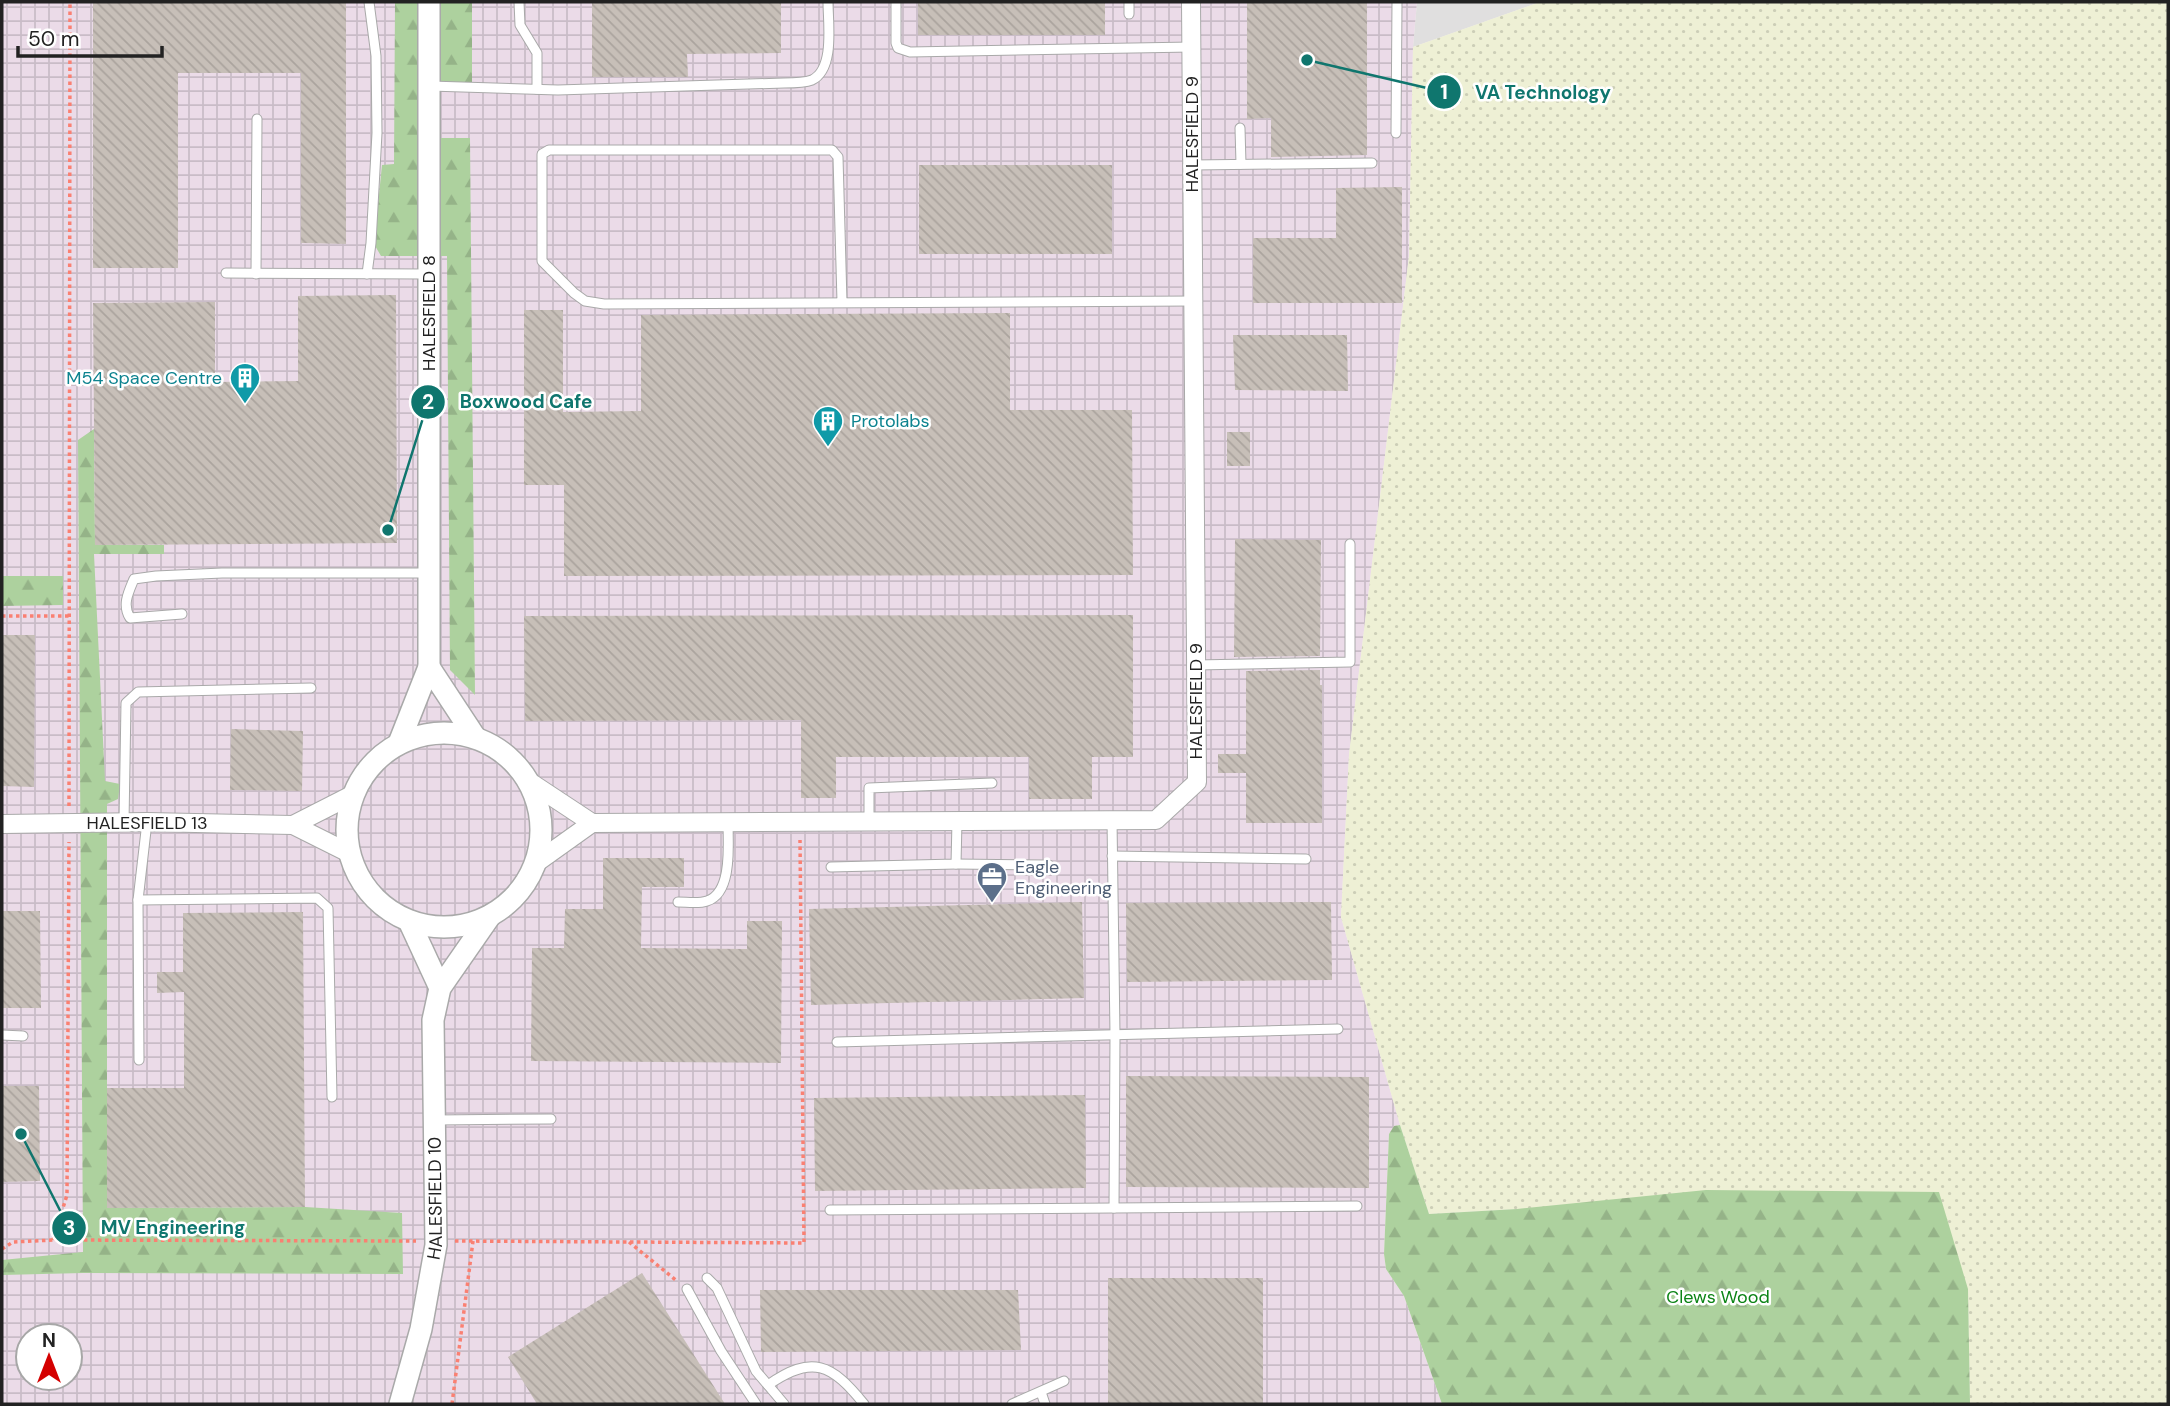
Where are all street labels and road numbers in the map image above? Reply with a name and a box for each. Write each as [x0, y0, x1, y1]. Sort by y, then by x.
street label: HALESFIELD 9 [1180, 76, 1204, 192]
street label: HALESFIELD 8 [417, 255, 441, 371]
street label: HALESFIELD 9 [1184, 643, 1208, 759]
street label: HALESFIELD 13 [86, 811, 208, 835]
street label: HALESFIELD 10 [422, 1137, 448, 1262]

